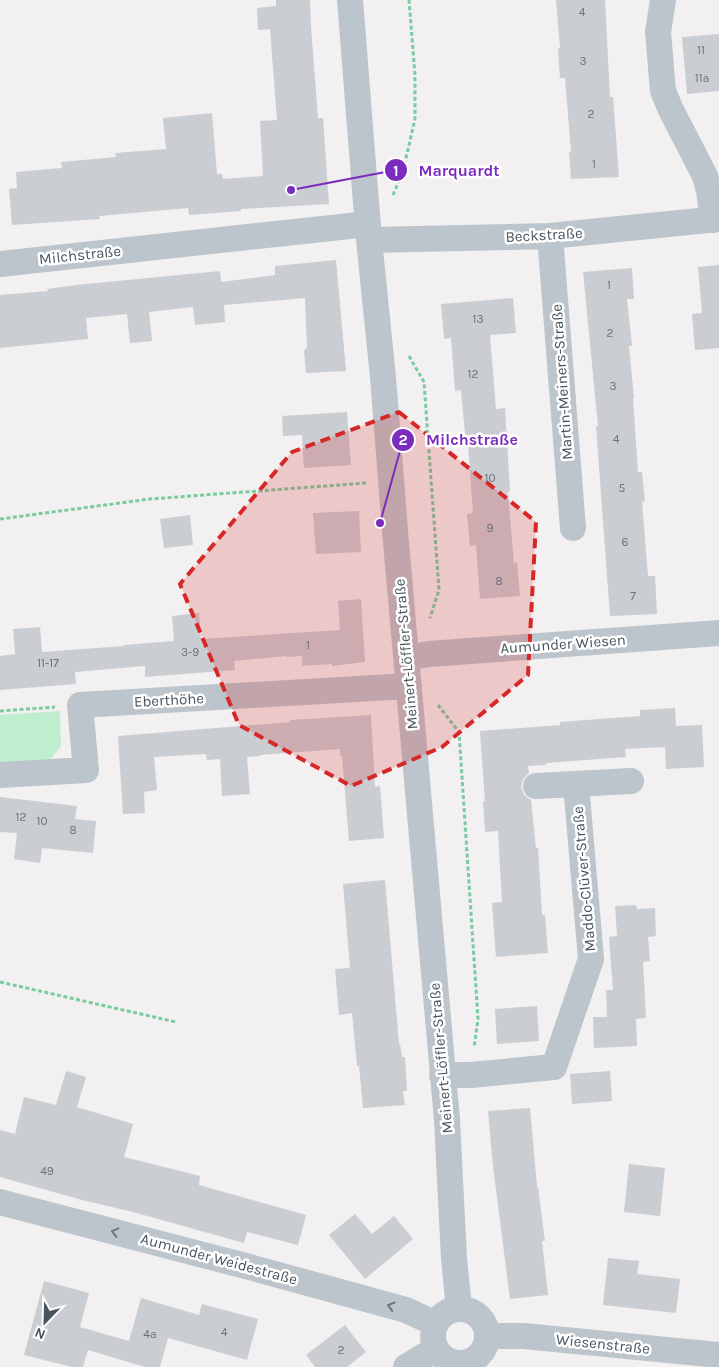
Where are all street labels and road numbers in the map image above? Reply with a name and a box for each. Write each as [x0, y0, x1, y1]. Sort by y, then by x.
street label: Beckstraße [505, 224, 583, 246]
street label: Milchstraße [38, 242, 122, 268]
street label: Martin-Meiners-Straße [548, 303, 576, 461]
street label: Meinert-Löffler-Straße [390, 578, 422, 730]
street label: Aumunder Wiesen [500, 631, 626, 657]
street label: Eberthöhe [134, 689, 204, 711]
street label: Maddo-Clüver-Straße [569, 806, 599, 952]
street label: Meinert-Löffler-Straße [425, 982, 457, 1134]
street label: Aumunder Weidestraße [139, 1229, 299, 1289]
street label: Wiesenstraße [555, 1330, 651, 1358]

